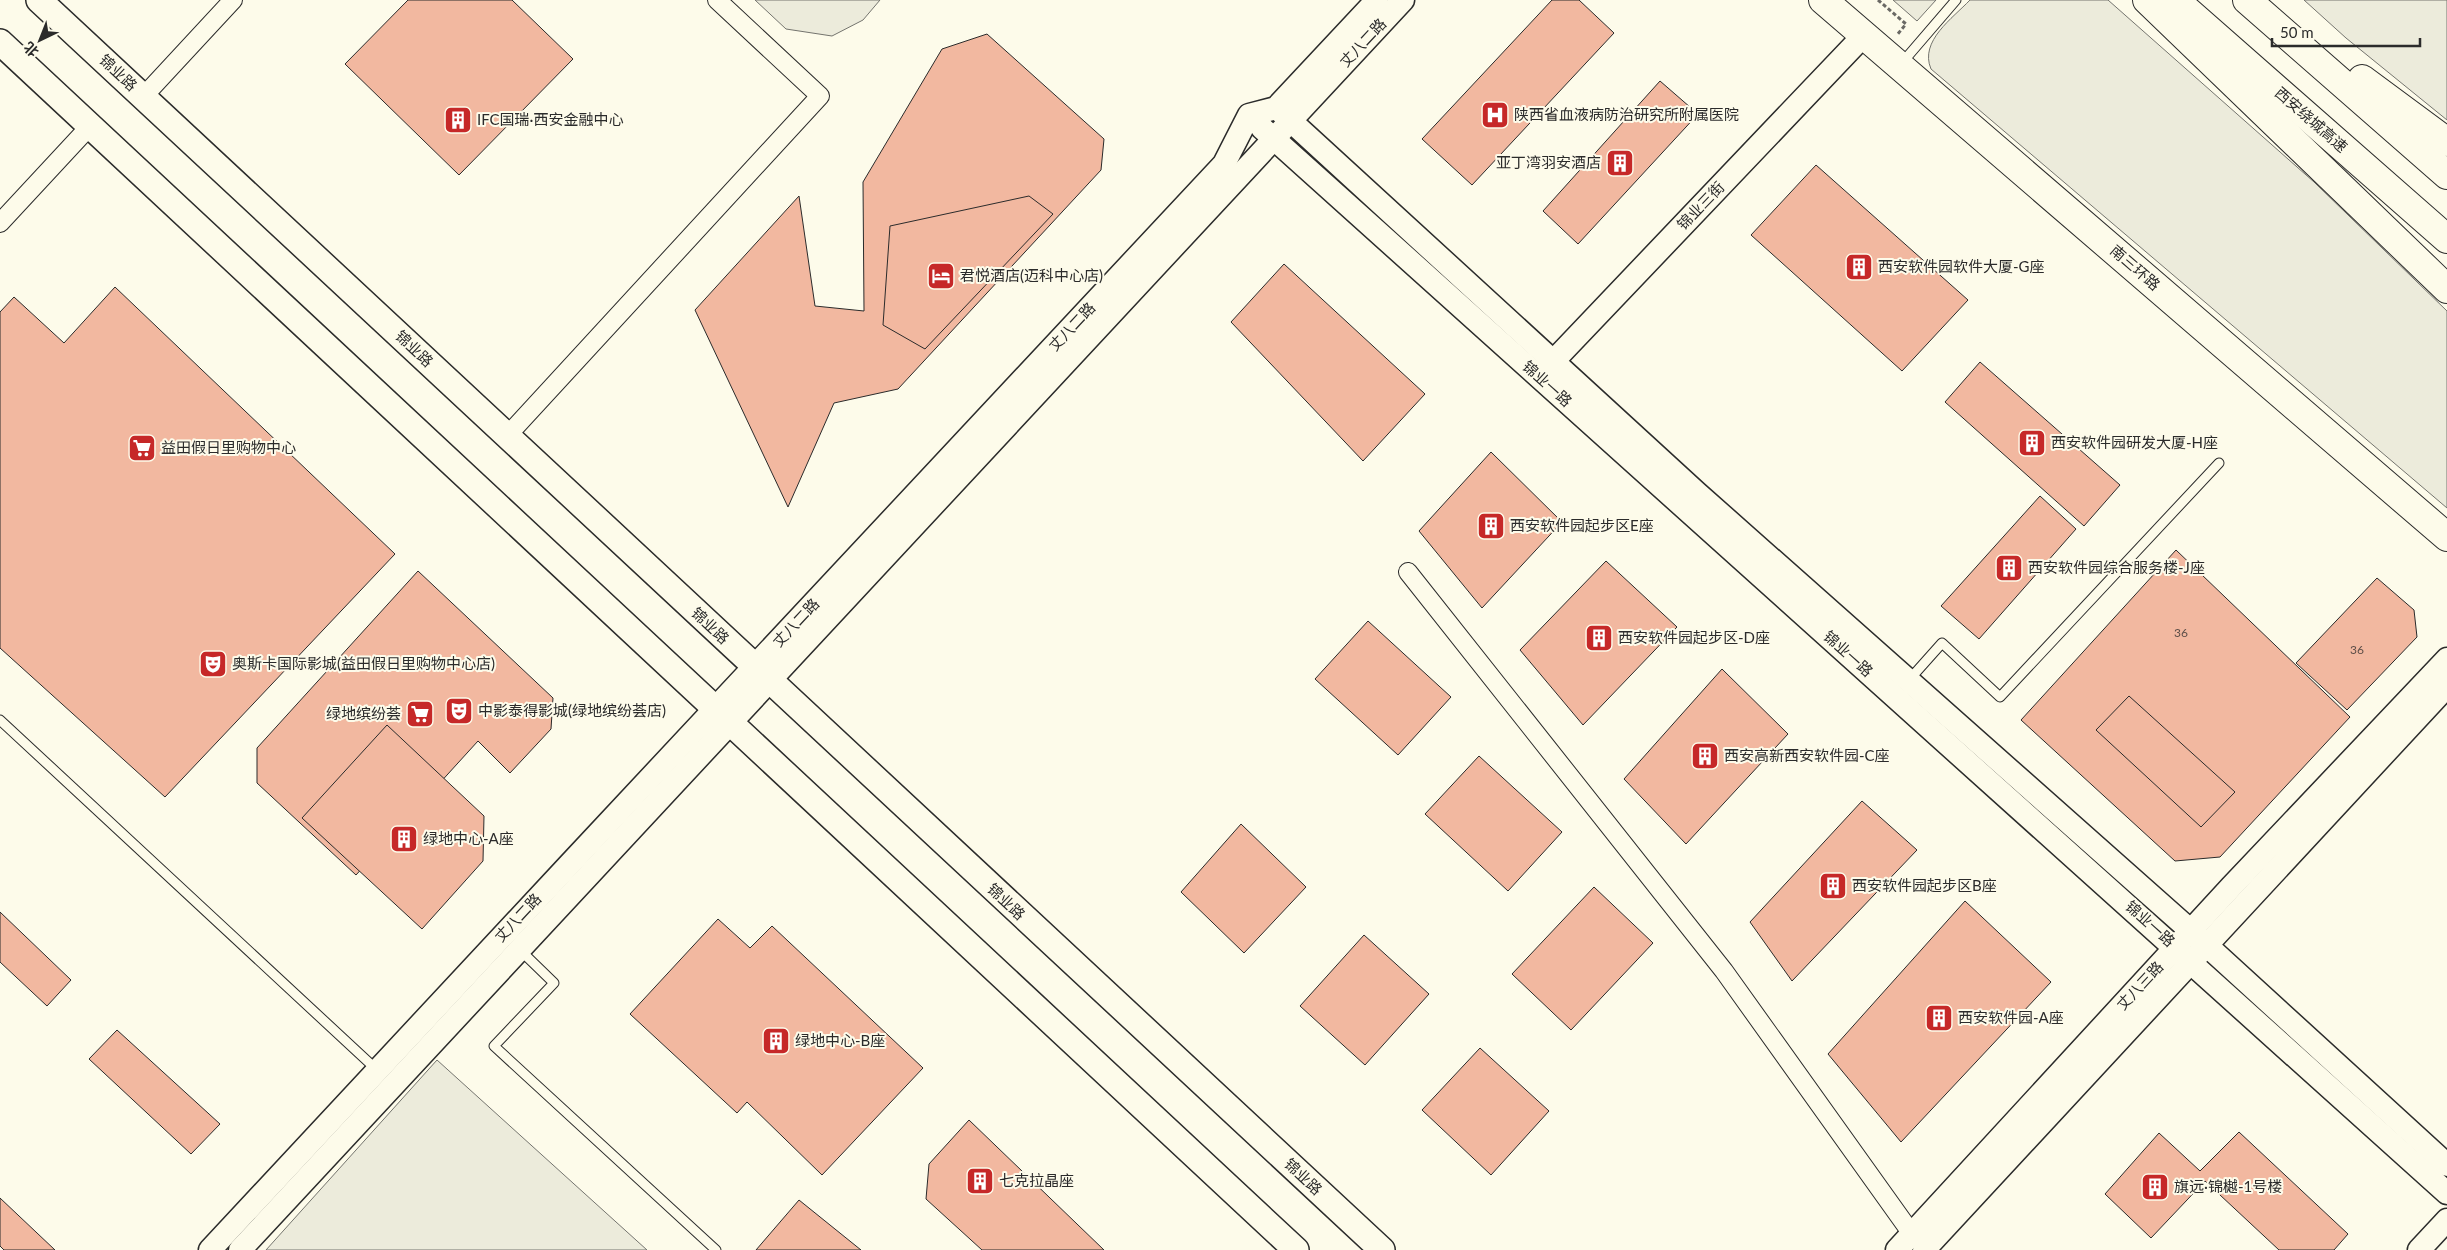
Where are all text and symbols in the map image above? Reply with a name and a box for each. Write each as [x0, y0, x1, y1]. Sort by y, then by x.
street label: 丈八二路 [1335, 14, 1389, 70]
north arrow [15, 15, 65, 65]
scale bar [2272, 15, 2420, 47]
text: 50 m [2280, 23, 2314, 41]
text: 北 [20, 39, 42, 61]
street label: 锦业路 [96, 50, 141, 94]
street label: 西安绕城高速 [2272, 83, 2352, 156]
hospital icon: 陕西省血液病防治研究所附属医院 [1480, 100, 1510, 130]
building icon: IFC国瑞·西安金融中心 [443, 105, 473, 135]
place label: 陕西省血液病防治研究所附属医院 [1514, 105, 1739, 123]
place label: IFC国瑞·西安金融中心 [477, 110, 624, 128]
building icon: 亚丁湾羽安酒店 [1605, 148, 1635, 178]
place label: 亚丁湾羽安酒店 [1496, 153, 1601, 171]
street label: 锦业三街 [1673, 177, 1728, 233]
street label: 南三环路 [2107, 241, 2164, 294]
building icon: 西安软件园软件大厦-G座 [1844, 252, 1874, 282]
place label: 西安软件园软件大厦-G座 [1878, 257, 2045, 275]
hotel icon: 君悦酒店(迈科中心店) [926, 261, 956, 291]
place label: 君悦酒店(迈科中心店) [960, 266, 1103, 284]
street label: 丈八二路 [1044, 298, 1098, 354]
street label: 锦业路 [392, 326, 437, 370]
street label: 锦业一路 [1519, 356, 1576, 410]
building icon: 西安软件园研发大厦-H座 [2017, 428, 2047, 458]
supermarket icon: 益田假日里购物中心 [127, 433, 157, 463]
place label: 西安软件园研发大厦-H座 [2051, 433, 2218, 451]
place label: 益田假日里购物中心 [161, 438, 296, 456]
building icon: 西安软件园起步区E座 [1476, 511, 1506, 541]
place label: 西安软件园起步区E座 [1510, 516, 1654, 534]
building icon: 西安软件园综合服务楼-J座 [1994, 553, 2024, 583]
place label: 西安软件园综合服务楼-J座 [2028, 558, 2205, 576]
street label: 丈八二路 [768, 594, 822, 650]
street label: 锦业路 [688, 603, 733, 647]
building icon: 西安软件园起步区-D座 [1584, 623, 1614, 653]
house number: 36 [2174, 625, 2188, 640]
street label: 锦业一路 [1820, 626, 1877, 680]
place label: 西安软件园起步区-D座 [1618, 628, 1770, 646]
house number: 36 [2350, 642, 2364, 657]
theatre icon: 奥斯卡国际影城(益田假日里购物中心店) [198, 649, 228, 679]
place label: 奥斯卡国际影城(益田假日里购物中心店) [232, 654, 495, 672]
theatre icon: 中影泰得影城(绿地缤纷荟店) [444, 696, 474, 726]
supermarket icon: 绿地缤纷荟 [405, 699, 435, 729]
place label: 中影泰得影城(绿地缤纷荟店) [478, 701, 666, 719]
place label: 绿地缤纷荟 [326, 704, 401, 722]
building icon: 西安高新西安软件园-C座 [1690, 741, 1720, 771]
place label: 西安高新西安软件园-C座 [1724, 746, 1890, 764]
building icon: 绿地中心-A座 [389, 824, 419, 854]
place label: 绿地中心-A座 [423, 829, 514, 847]
building icon: 西安软件园起步区B座 [1818, 871, 1848, 901]
place label: 西安软件园起步区B座 [1852, 876, 1997, 894]
street label: 锦业路 [984, 879, 1029, 923]
street label: 丈八二路 [490, 889, 544, 945]
street label: 锦业一路 [2122, 896, 2179, 950]
street label: 丈八三路 [2112, 957, 2166, 1013]
building icon: 西安软件园-A座 [1924, 1003, 1954, 1033]
place label: 西安软件园-A座 [1958, 1008, 2064, 1026]
building icon: 绿地中心-B座 [761, 1026, 791, 1056]
place label: 绿地中心-B座 [795, 1031, 885, 1049]
street label: 锦业路 [1281, 1154, 1326, 1198]
building icon: 七克拉晶座 [965, 1166, 995, 1196]
place label: 七克拉晶座 [999, 1171, 1074, 1189]
building icon: 旗远·锦樾-1号楼 [2140, 1172, 2170, 1202]
place label: 旗远·锦樾-1号楼 [2174, 1177, 2282, 1195]

